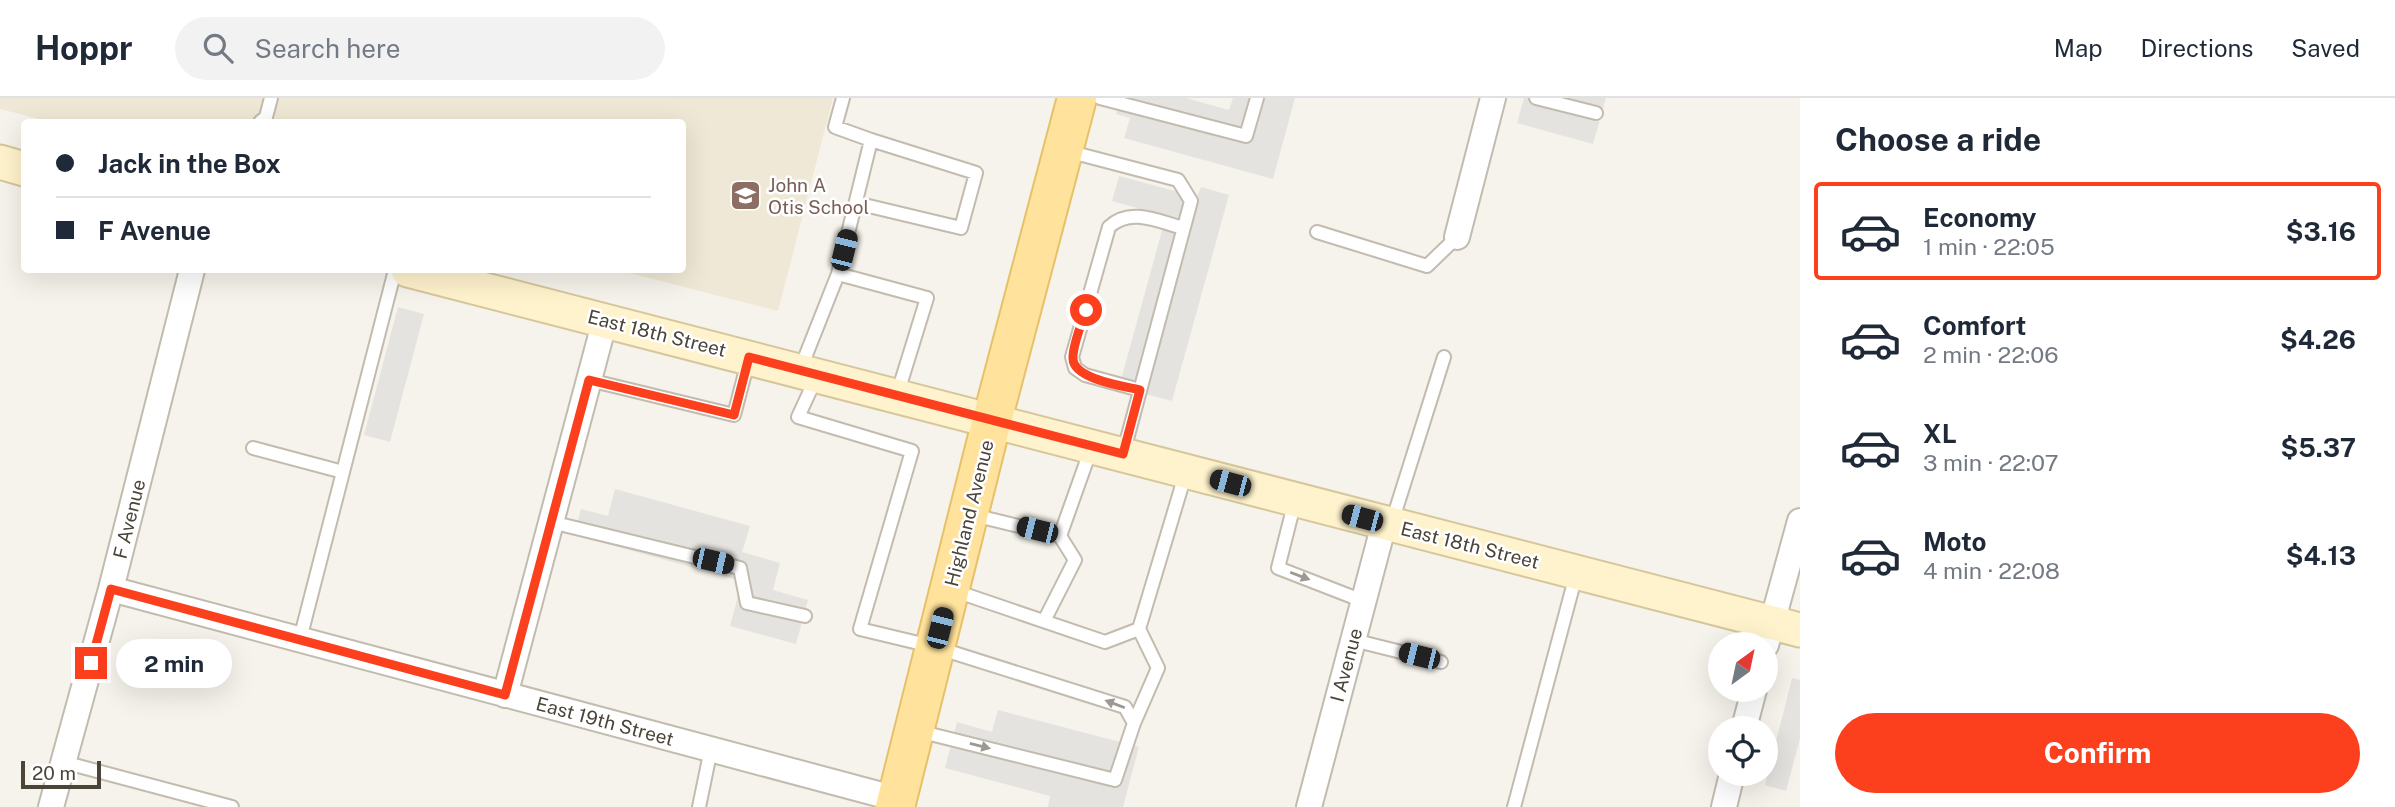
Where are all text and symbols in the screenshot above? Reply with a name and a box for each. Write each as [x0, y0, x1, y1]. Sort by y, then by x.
search box [175, 17, 665, 80]
text: Hoppr [35, 29, 133, 67]
icon: search [199, 29, 237, 67]
text: Search here [255, 33, 401, 64]
text: Map [2054, 34, 2103, 62]
text: Directions [2141, 34, 2253, 62]
text: Saved [2291, 34, 2360, 62]
text: Choose a ride [1835, 121, 2041, 158]
text: Jack in the Box [98, 148, 281, 179]
place label: John A Otis School [768, 174, 869, 218]
school or university icon: John A Otis School [728, 179, 762, 213]
icon: car [1839, 200, 1902, 263]
text: Economy [1923, 202, 2036, 233]
text: F Avenue [98, 215, 211, 246]
text: $3.16 [2286, 216, 2356, 247]
car [829, 227, 860, 273]
text: 1 min · 22:05 [1923, 233, 2055, 260]
route start [1070, 294, 1102, 326]
street label: East 18th Street [585, 305, 729, 361]
icon: car [1839, 308, 1902, 371]
text: Comfort [1923, 310, 2026, 341]
text: $4.26 [2280, 324, 2356, 355]
text: 2 min · 22:06 [1923, 341, 2058, 368]
icon: car [1839, 416, 1902, 479]
text: XL [1923, 418, 1957, 449]
text: $5.37 [2281, 432, 2356, 463]
street label: Highland Avenue [940, 437, 998, 589]
text: 3 min · 22:07 [1923, 449, 2058, 476]
car [1207, 467, 1254, 499]
street label: F Avenue [109, 477, 149, 561]
car [1339, 502, 1386, 534]
car [1015, 515, 1060, 545]
street label: East 18th Street [1398, 517, 1542, 573]
icon: car [1839, 524, 1902, 587]
text: Moto [1923, 526, 1986, 557]
text: $4.13 [2286, 540, 2356, 571]
car [691, 546, 736, 576]
text: 4 min · 22:08 [1923, 557, 2060, 584]
one-way arrow [1289, 571, 1310, 582]
car [925, 605, 956, 651]
street label: I Avenue [1326, 626, 1366, 704]
north arrow [1708, 632, 1778, 702]
map controls [1708, 632, 1778, 786]
callout: 2 min [116, 638, 231, 688]
car [1397, 641, 1442, 671]
route end [75, 647, 107, 679]
text: 2 min [144, 650, 204, 677]
street label: East 19th Street [534, 692, 676, 750]
one-way arrow [1104, 699, 1125, 710]
button: Confirm [1835, 713, 2360, 793]
button: locate [1708, 716, 1778, 786]
one-way arrow [969, 741, 991, 752]
scale bar [21, 758, 102, 790]
text: 20 m [32, 762, 76, 784]

